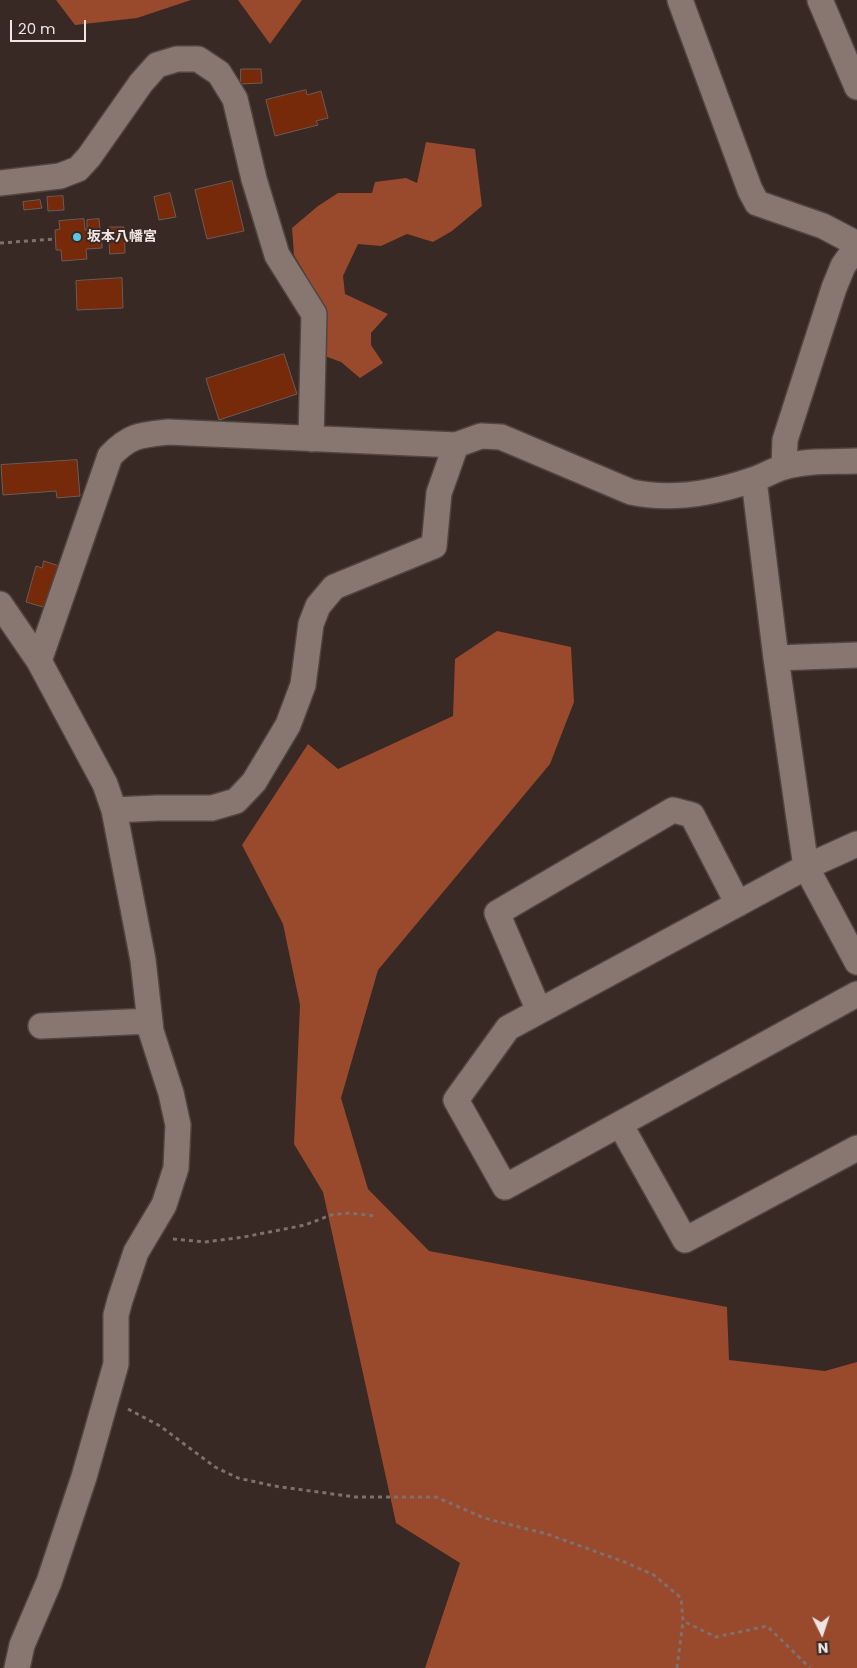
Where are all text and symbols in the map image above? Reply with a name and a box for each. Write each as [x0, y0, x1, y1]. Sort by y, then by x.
scale bar [12, 10, 89, 42]
text: 20 m [18, 18, 56, 39]
place label: 坂本八幡宮 [87, 229, 157, 245]
marker: 坂本八幡宮 [71, 231, 83, 243]
north arrow [797, 1608, 847, 1658]
text: N [817, 1638, 829, 1658]

